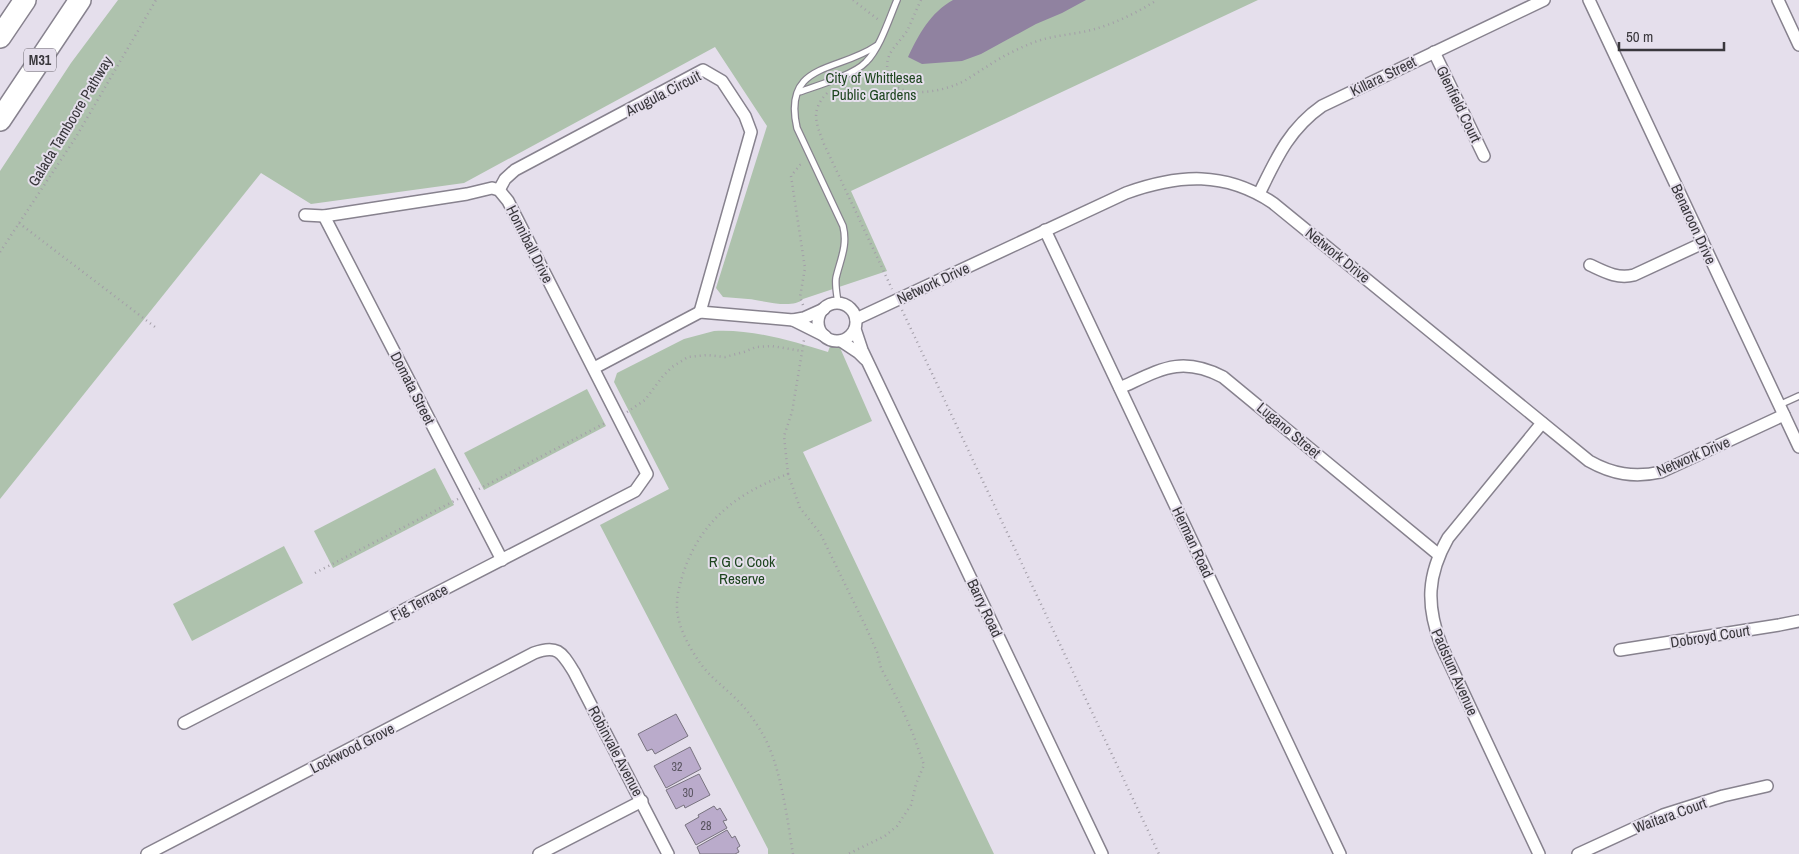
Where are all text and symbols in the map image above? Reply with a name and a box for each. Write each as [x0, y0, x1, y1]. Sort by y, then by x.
scale bar [1619, 20, 1724, 52]
text: 50 m [1626, 26, 1653, 47]
road number: M31 [24, 48, 56, 72]
street label: Galada Tamboore Pathway [23, 51, 118, 190]
street label: Killara Street [1346, 51, 1420, 101]
street label: Glenfield Court [1431, 62, 1487, 146]
street label: Arugula Circuit [621, 65, 705, 121]
park label: City of Whittlesea Public Gardens [825, 67, 923, 105]
street label: Benaroon Drive [1666, 181, 1722, 268]
street label: Honniball Drive [501, 201, 559, 287]
street label: Network Drive [1301, 222, 1375, 288]
street label: Network Drive [893, 257, 973, 309]
street label: Domata Street [386, 348, 441, 429]
street label: Lugano Street [1253, 397, 1326, 463]
street label: Network Drive [1653, 431, 1733, 481]
street label: Herman Road [1167, 503, 1219, 581]
park label: R G C Cook Reserve [709, 551, 776, 589]
street label: Barry Road [962, 575, 1008, 641]
street label: Fig Terrace [387, 579, 452, 625]
street label: Dobroyd Court [1669, 619, 1752, 653]
street label: Padstum Avenue [1427, 625, 1484, 719]
street label: Robinvale Avenue [583, 702, 649, 800]
street label: Lockwood Grove [306, 718, 398, 778]
house number: 32 [672, 759, 682, 775]
house number: 30 [683, 785, 693, 801]
street label: Waitara Court [1631, 792, 1710, 838]
house number: 28 [701, 818, 711, 834]

